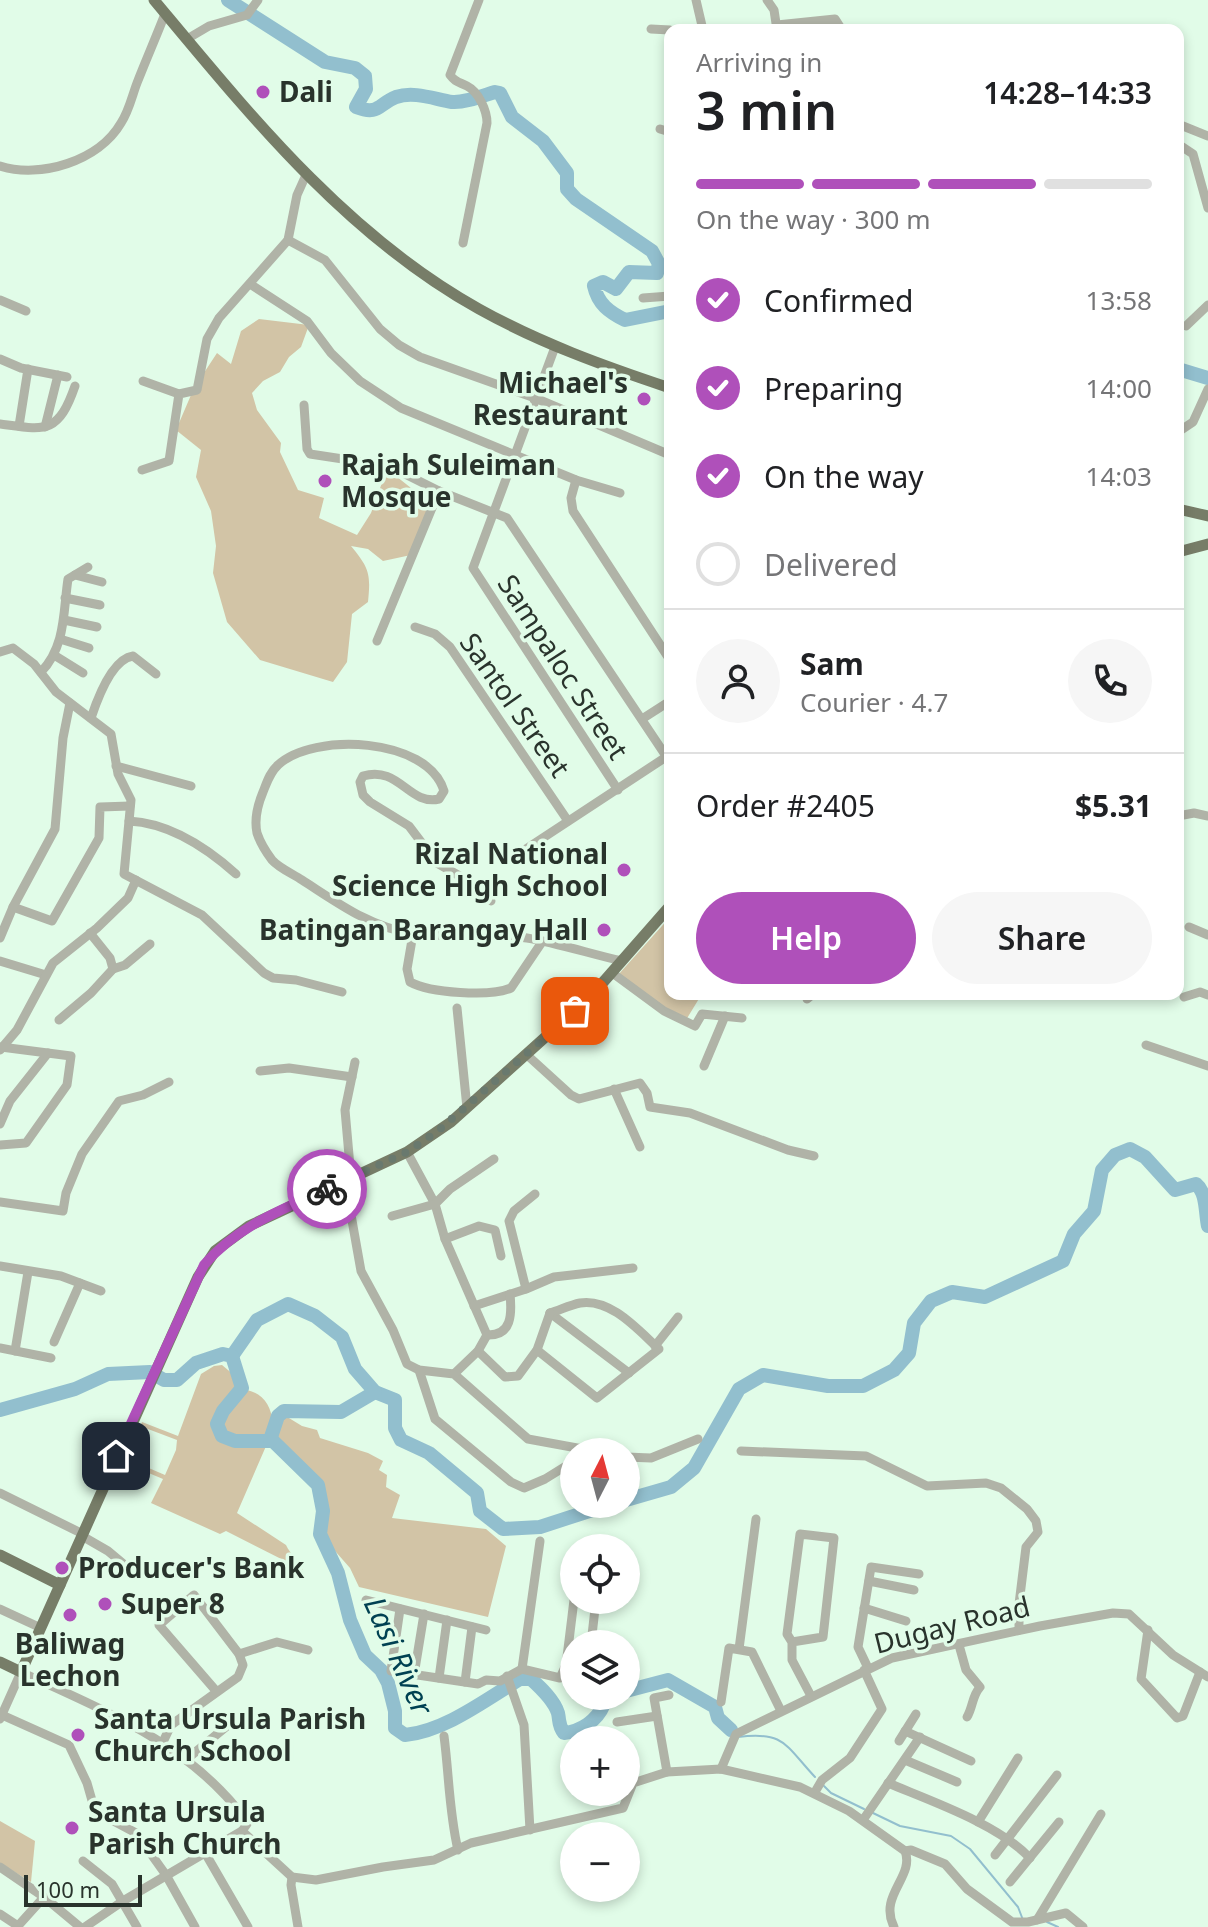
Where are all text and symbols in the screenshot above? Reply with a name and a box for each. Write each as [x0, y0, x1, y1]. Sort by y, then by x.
text: Arriving in [696, 44, 822, 80]
place label: Dali [279, 72, 333, 110]
text: 14:28–14:33 [983, 72, 1152, 113]
text: 3 min [696, 74, 837, 145]
marker: Dali [254, 83, 272, 101]
text: On the way · 300 m [696, 201, 930, 237]
icon: check [696, 278, 740, 322]
text: Confirmed [764, 280, 914, 321]
text: 13:58 [1086, 282, 1152, 318]
place label: Michael's Restaurant [473, 363, 628, 433]
icon: check [696, 366, 740, 410]
text: Preparing [764, 368, 903, 409]
text: 14:00 [1086, 370, 1152, 406]
marker: Michael's Restaurant [635, 390, 653, 408]
place label: Rajah Suleiman Mosque [341, 445, 556, 515]
icon: check [696, 454, 740, 498]
text: On the way [764, 456, 924, 497]
text: 14:03 [1086, 458, 1152, 494]
marker: Rajah Suleiman Mosque [316, 472, 334, 490]
text: Delivered [764, 544, 898, 585]
street label: Sampaloc Street [490, 567, 638, 766]
street label: Santol Street [452, 625, 580, 784]
button: person [696, 639, 780, 723]
button: phone [1068, 639, 1152, 723]
text: Sam [800, 643, 864, 684]
text: Courier · 4.7 [800, 684, 948, 720]
text: Order #2405 [696, 785, 875, 826]
text: $5.31 [1075, 785, 1152, 826]
place label: Rizal National Science High School [332, 834, 608, 904]
marker: Rizal National Science High School [615, 861, 633, 879]
button: Help [696, 892, 916, 984]
button: Share [932, 892, 1152, 984]
place label: Batingan Barangay Hall [259, 910, 588, 948]
marker: Batingan Barangay Hall [595, 921, 613, 939]
pin [541, 977, 609, 1045]
icon: bag [553, 989, 597, 1033]
courier [287, 1149, 367, 1229]
icon: bike [305, 1167, 349, 1211]
pin [82, 1422, 150, 1490]
icon: home [94, 1434, 138, 1478]
north arrow [560, 1438, 640, 1518]
map controls [560, 1438, 640, 1902]
button: locate [560, 1534, 640, 1614]
place label: Producer's Bank [78, 1548, 305, 1586]
marker: Producer's Bank [53, 1559, 71, 1577]
place label: Super 8 [121, 1584, 225, 1622]
street label: Dugay Road [870, 1586, 1034, 1662]
water label: Lasi River [355, 1590, 444, 1722]
marker: Super 8 [96, 1595, 114, 1613]
marker: Baliwag Lechon [61, 1606, 79, 1624]
place label: Baliwag Lechon [15, 1624, 125, 1694]
button: layers [560, 1630, 640, 1710]
place label: Santa Ursula Parish Church School [94, 1699, 366, 1769]
marker: Santa Ursula Parish Church School [69, 1726, 87, 1744]
button: + [560, 1726, 640, 1806]
place label: Santa Ursula Parish Church [88, 1792, 282, 1862]
marker: Santa Ursula Parish Church [63, 1819, 81, 1837]
button: − [560, 1822, 640, 1902]
scale bar [24, 1871, 142, 1907]
text: 100 m [36, 1874, 100, 1904]

